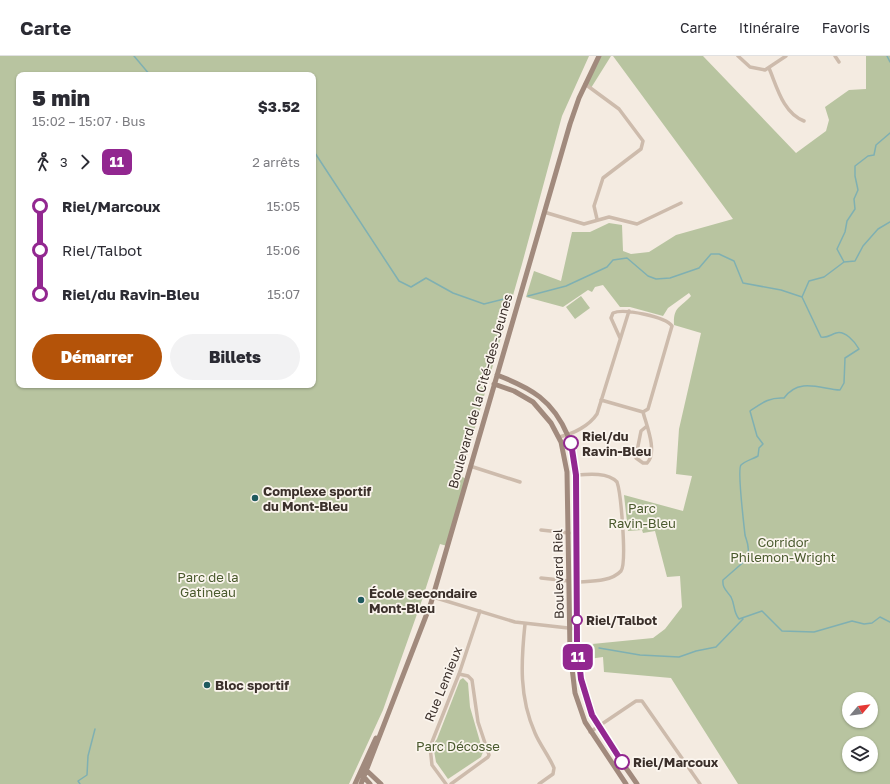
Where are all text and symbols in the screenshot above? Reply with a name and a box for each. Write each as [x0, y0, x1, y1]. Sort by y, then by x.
text: Carte [20, 16, 71, 39]
text: Carte [680, 19, 717, 36]
text: Itinéraire [739, 19, 800, 36]
text: Favoris [822, 19, 870, 36]
text: 5 min [32, 84, 90, 111]
text: $3.52 [258, 97, 300, 115]
text: 15:02 – 15:07 · Bus [32, 113, 145, 129]
icon: walk [32, 151, 54, 173]
icon: forward [74, 151, 96, 173]
text: 11 [110, 153, 124, 170]
text: 3 [60, 154, 68, 170]
text: 2 arrêts [252, 154, 300, 170]
text: Riel/Marcoux [62, 197, 161, 215]
text: 15:05 [267, 198, 300, 214]
text: Riel/Talbot [62, 241, 142, 259]
text: 15:06 [266, 242, 300, 258]
text: Riel/du Ravin-Bleu [62, 285, 199, 303]
text: 15:07 [267, 286, 300, 302]
street label: Boulevard de la Cité-des-Jeunes [444, 292, 516, 490]
button: Démarrer [32, 334, 162, 380]
button: Billets [170, 334, 300, 380]
place label: Riel/du Ravin-Bleu [582, 428, 651, 459]
marker: Riel/du Ravin-Bleu [563, 435, 579, 451]
place label: Complexe sportif du Mont-Bleu [263, 483, 371, 514]
marker: Complexe sportif du Mont-Bleu [250, 493, 260, 503]
park label: Parc Ravin-Bleu [608, 500, 676, 531]
street label: Boulevard Riel [549, 529, 567, 619]
park label: Corridor Philemon-Wright [730, 534, 836, 565]
park label: Parc de la Gatineau [177, 569, 239, 600]
place label: École secondaire Mont-Bleu [369, 585, 478, 616]
marker: École secondaire Mont-Bleu [356, 595, 366, 605]
place label: Riel/Talbot [586, 612, 657, 628]
marker: Riel/Talbot [571, 614, 583, 626]
street label: Rue Lemieux [421, 644, 465, 724]
line badge: 11 [560, 644, 596, 670]
text: 11 [571, 648, 585, 665]
place label: Bloc sportif [215, 677, 289, 693]
marker: Bloc sportif [202, 680, 212, 690]
north arrow [842, 692, 878, 728]
map controls [842, 692, 878, 772]
button: layers [842, 736, 878, 772]
park label: Parc Décosse [416, 738, 500, 754]
marker: Riel/Marcoux [614, 754, 630, 770]
place label: Riel/Marcoux [633, 754, 719, 770]

